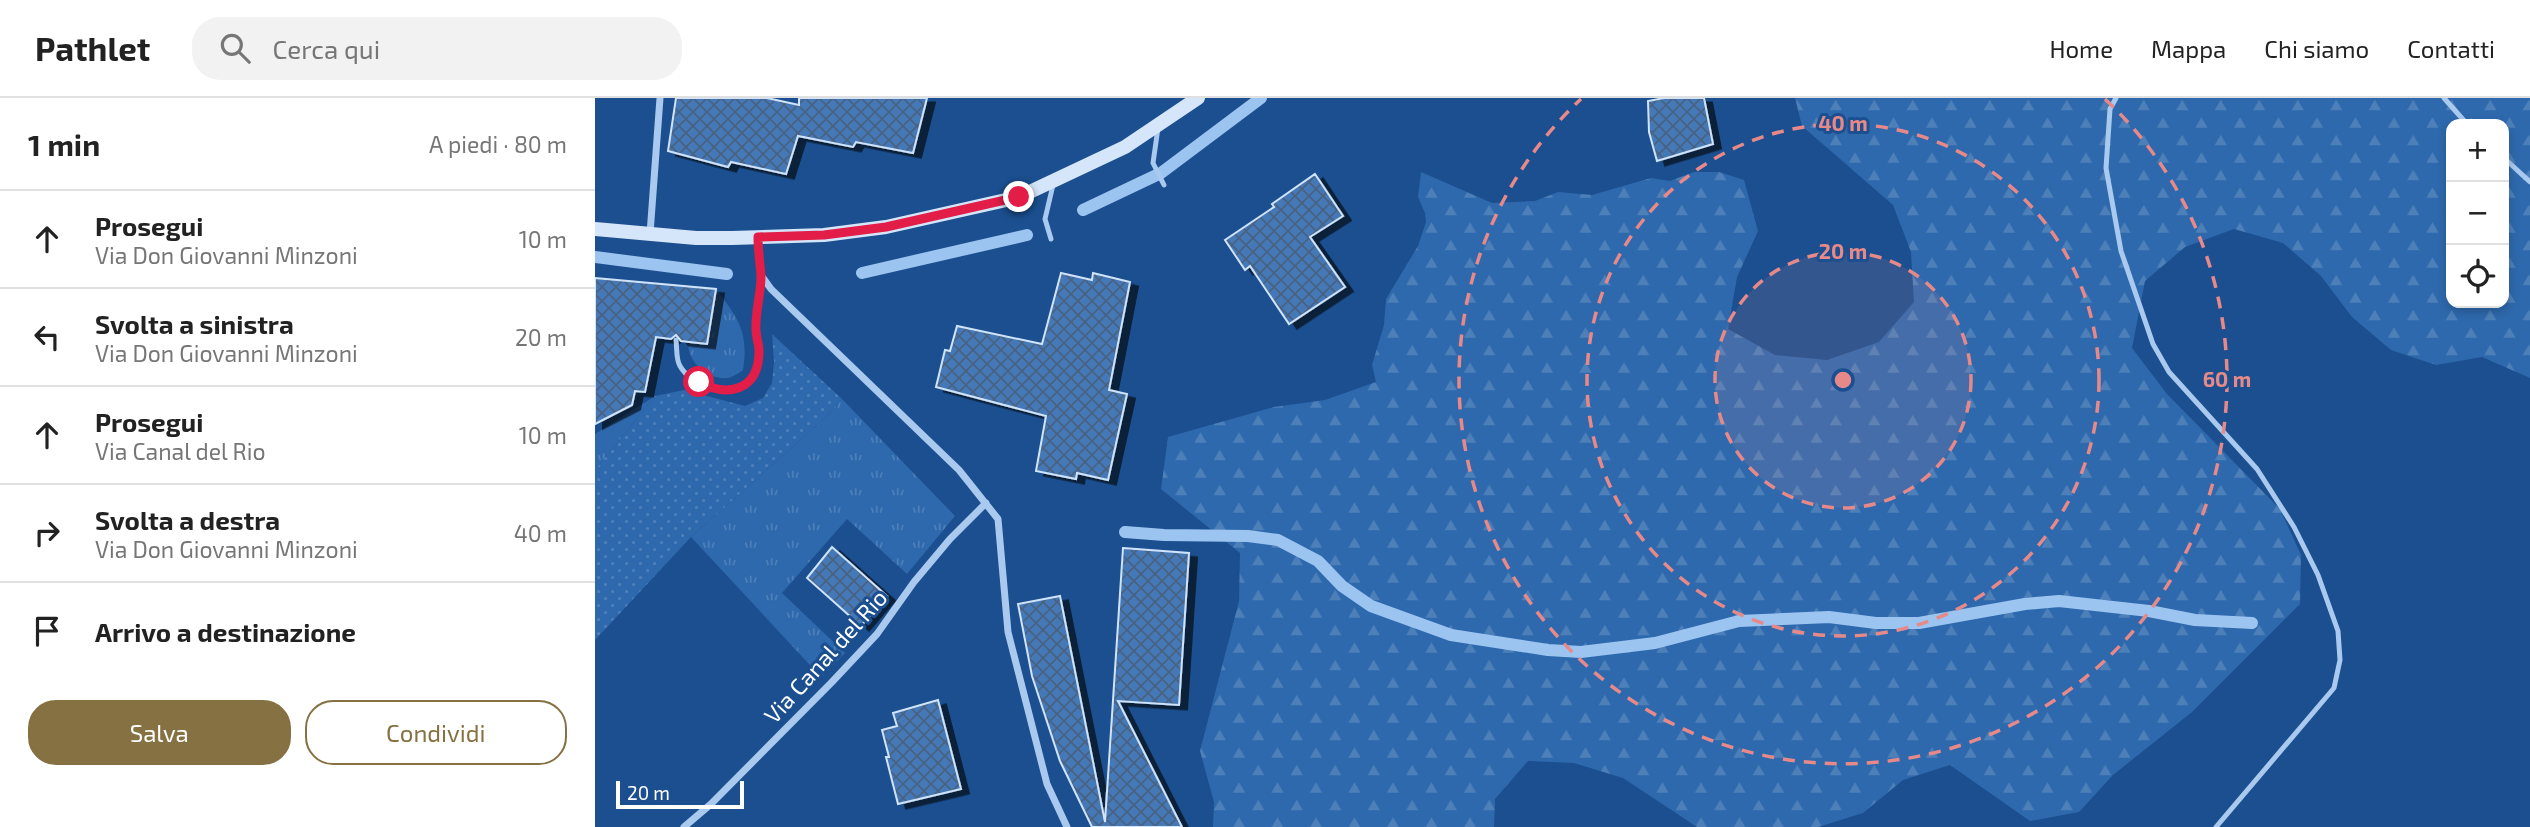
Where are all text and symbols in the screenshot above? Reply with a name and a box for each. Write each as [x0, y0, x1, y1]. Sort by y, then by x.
search box [192, 17, 682, 80]
text: Pathlet [35, 28, 150, 68]
icon: search [216, 29, 254, 67]
text: Cerca qui [272, 33, 380, 64]
text: Home [2049, 34, 2113, 63]
text: Mappa [2151, 34, 2226, 63]
text: Chi siamo [2264, 34, 2369, 63]
text: Contatti [2407, 34, 2495, 63]
text: 40 m [1818, 110, 1868, 135]
map controls [2446, 119, 2509, 308]
button: + [2446, 119, 2509, 182]
text: 1 min [28, 126, 100, 162]
text: A piedi · 80 m [429, 130, 567, 158]
route end [1003, 181, 1034, 212]
button: − [2446, 182, 2509, 245]
text: Prosegui [95, 210, 203, 241]
icon: ahead [28, 220, 66, 258]
text: 10 m [519, 225, 567, 253]
text: 20 m [1819, 238, 1867, 263]
text: Via Don Giovanni Minzoni [95, 241, 358, 269]
button: locate [2446, 245, 2509, 308]
text: Svolta a sinistra [95, 308, 294, 339]
icon: left [28, 318, 66, 356]
text: 20 m [515, 323, 567, 351]
text: Via Don Giovanni Minzoni [95, 339, 358, 367]
route start [683, 366, 714, 397]
text: 60 m [2203, 366, 2251, 391]
centre of rings [1831, 368, 1855, 392]
text: Prosegui [95, 406, 203, 437]
icon: ahead [28, 416, 66, 454]
text: 10 m [519, 421, 567, 449]
text: Via Canal del Rio [95, 437, 265, 465]
text: Svolta a destra [95, 504, 280, 535]
icon: right [28, 514, 66, 552]
text: 40 m [514, 519, 567, 547]
text: Via Don Giovanni Minzoni [95, 535, 358, 563]
street label: Via Canal del Rio [758, 583, 892, 729]
icon: arrive [28, 612, 66, 650]
text: Arrivo a destinazione [95, 616, 356, 647]
button: Salva [28, 700, 291, 765]
button: Condividi [305, 700, 567, 765]
scale bar [616, 778, 744, 810]
text: 20 m [627, 781, 670, 804]

